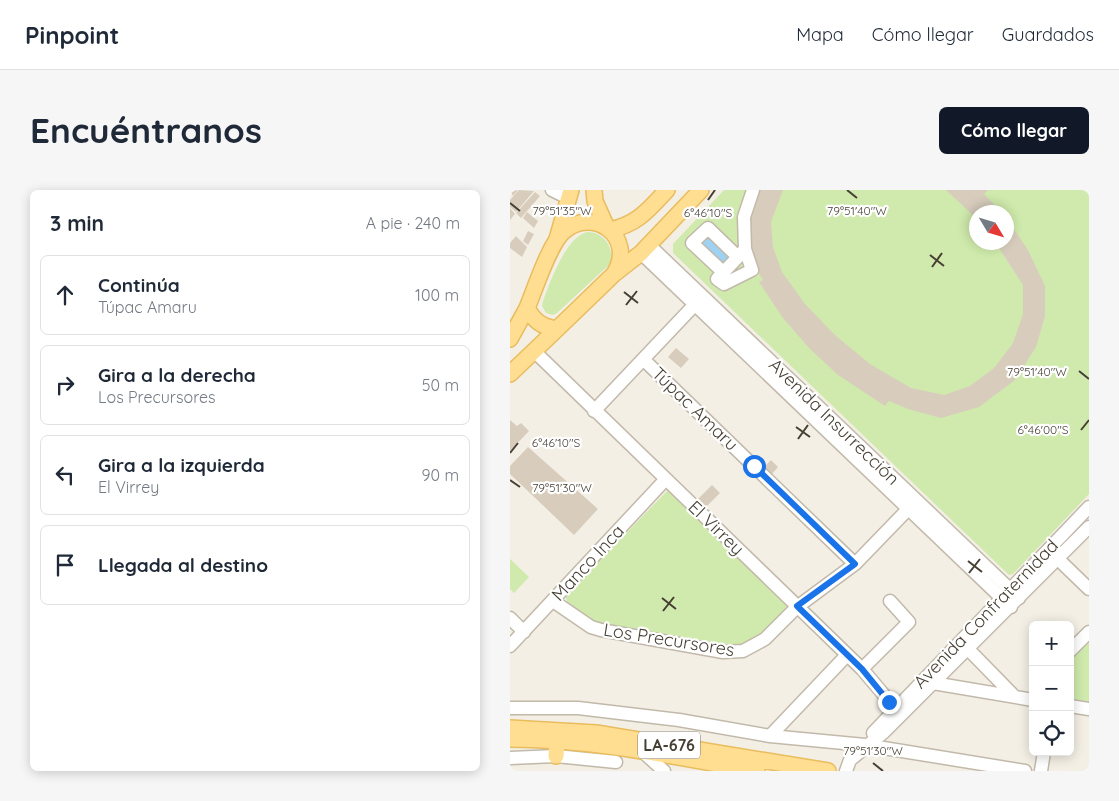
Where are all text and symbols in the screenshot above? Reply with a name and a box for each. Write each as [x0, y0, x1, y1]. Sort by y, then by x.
text: Pinpoint [25, 20, 119, 50]
text: Mapa [796, 23, 844, 46]
text: Cómo llegar [872, 23, 974, 46]
text: Guardados [1002, 23, 1094, 46]
button: Cómo llegar [939, 107, 1089, 154]
text: Encuéntranos [30, 108, 262, 152]
text: 79°51'35"W [532, 203, 592, 218]
text: 79°51'40"W [827, 203, 887, 218]
text: 6°46'10"S [684, 205, 732, 220]
north arrow [969, 205, 1014, 250]
text: 3 min [50, 210, 104, 236]
text: A pie · 240 m [366, 213, 460, 233]
text: Continúa [98, 273, 180, 297]
icon: ahead [51, 281, 79, 309]
text: 100 m [415, 285, 459, 305]
text: Túpac Amaru [98, 297, 197, 317]
street label: Avenida Insurrección [764, 353, 904, 490]
street label: Túpac Amaru [647, 362, 743, 456]
text: Gira a la derecha [98, 363, 256, 387]
text: 79°51'40"W [1007, 364, 1067, 379]
icon: right [51, 371, 79, 399]
text: 50 m [422, 375, 459, 395]
text: Los Precursores [98, 387, 216, 407]
text: 6°46'00"S [1017, 422, 1069, 437]
text: 6°46'10"S [532, 435, 580, 450]
text: Gira a la izquierda [98, 453, 265, 477]
route start [743, 455, 766, 478]
icon: left [51, 461, 79, 489]
text: 90 m [422, 465, 459, 485]
text: El Virrey [98, 477, 159, 497]
text: 79°51'30"W [532, 480, 592, 495]
street label: El Virrey [684, 495, 749, 560]
street label: Manco Inca [546, 520, 629, 606]
street label: Avenida Confraternidad [908, 534, 1063, 693]
icon: arrive [51, 551, 79, 579]
text: Llegada al destino [98, 553, 268, 577]
street label: Los Precursores [602, 618, 736, 661]
map controls [1029, 621, 1074, 756]
button: + [1029, 621, 1074, 666]
button: − [1029, 666, 1074, 711]
route end [878, 691, 901, 714]
button: locate [1029, 711, 1074, 756]
road number: LA-676 [638, 732, 700, 758]
text: 79°51'30"W [843, 743, 903, 758]

